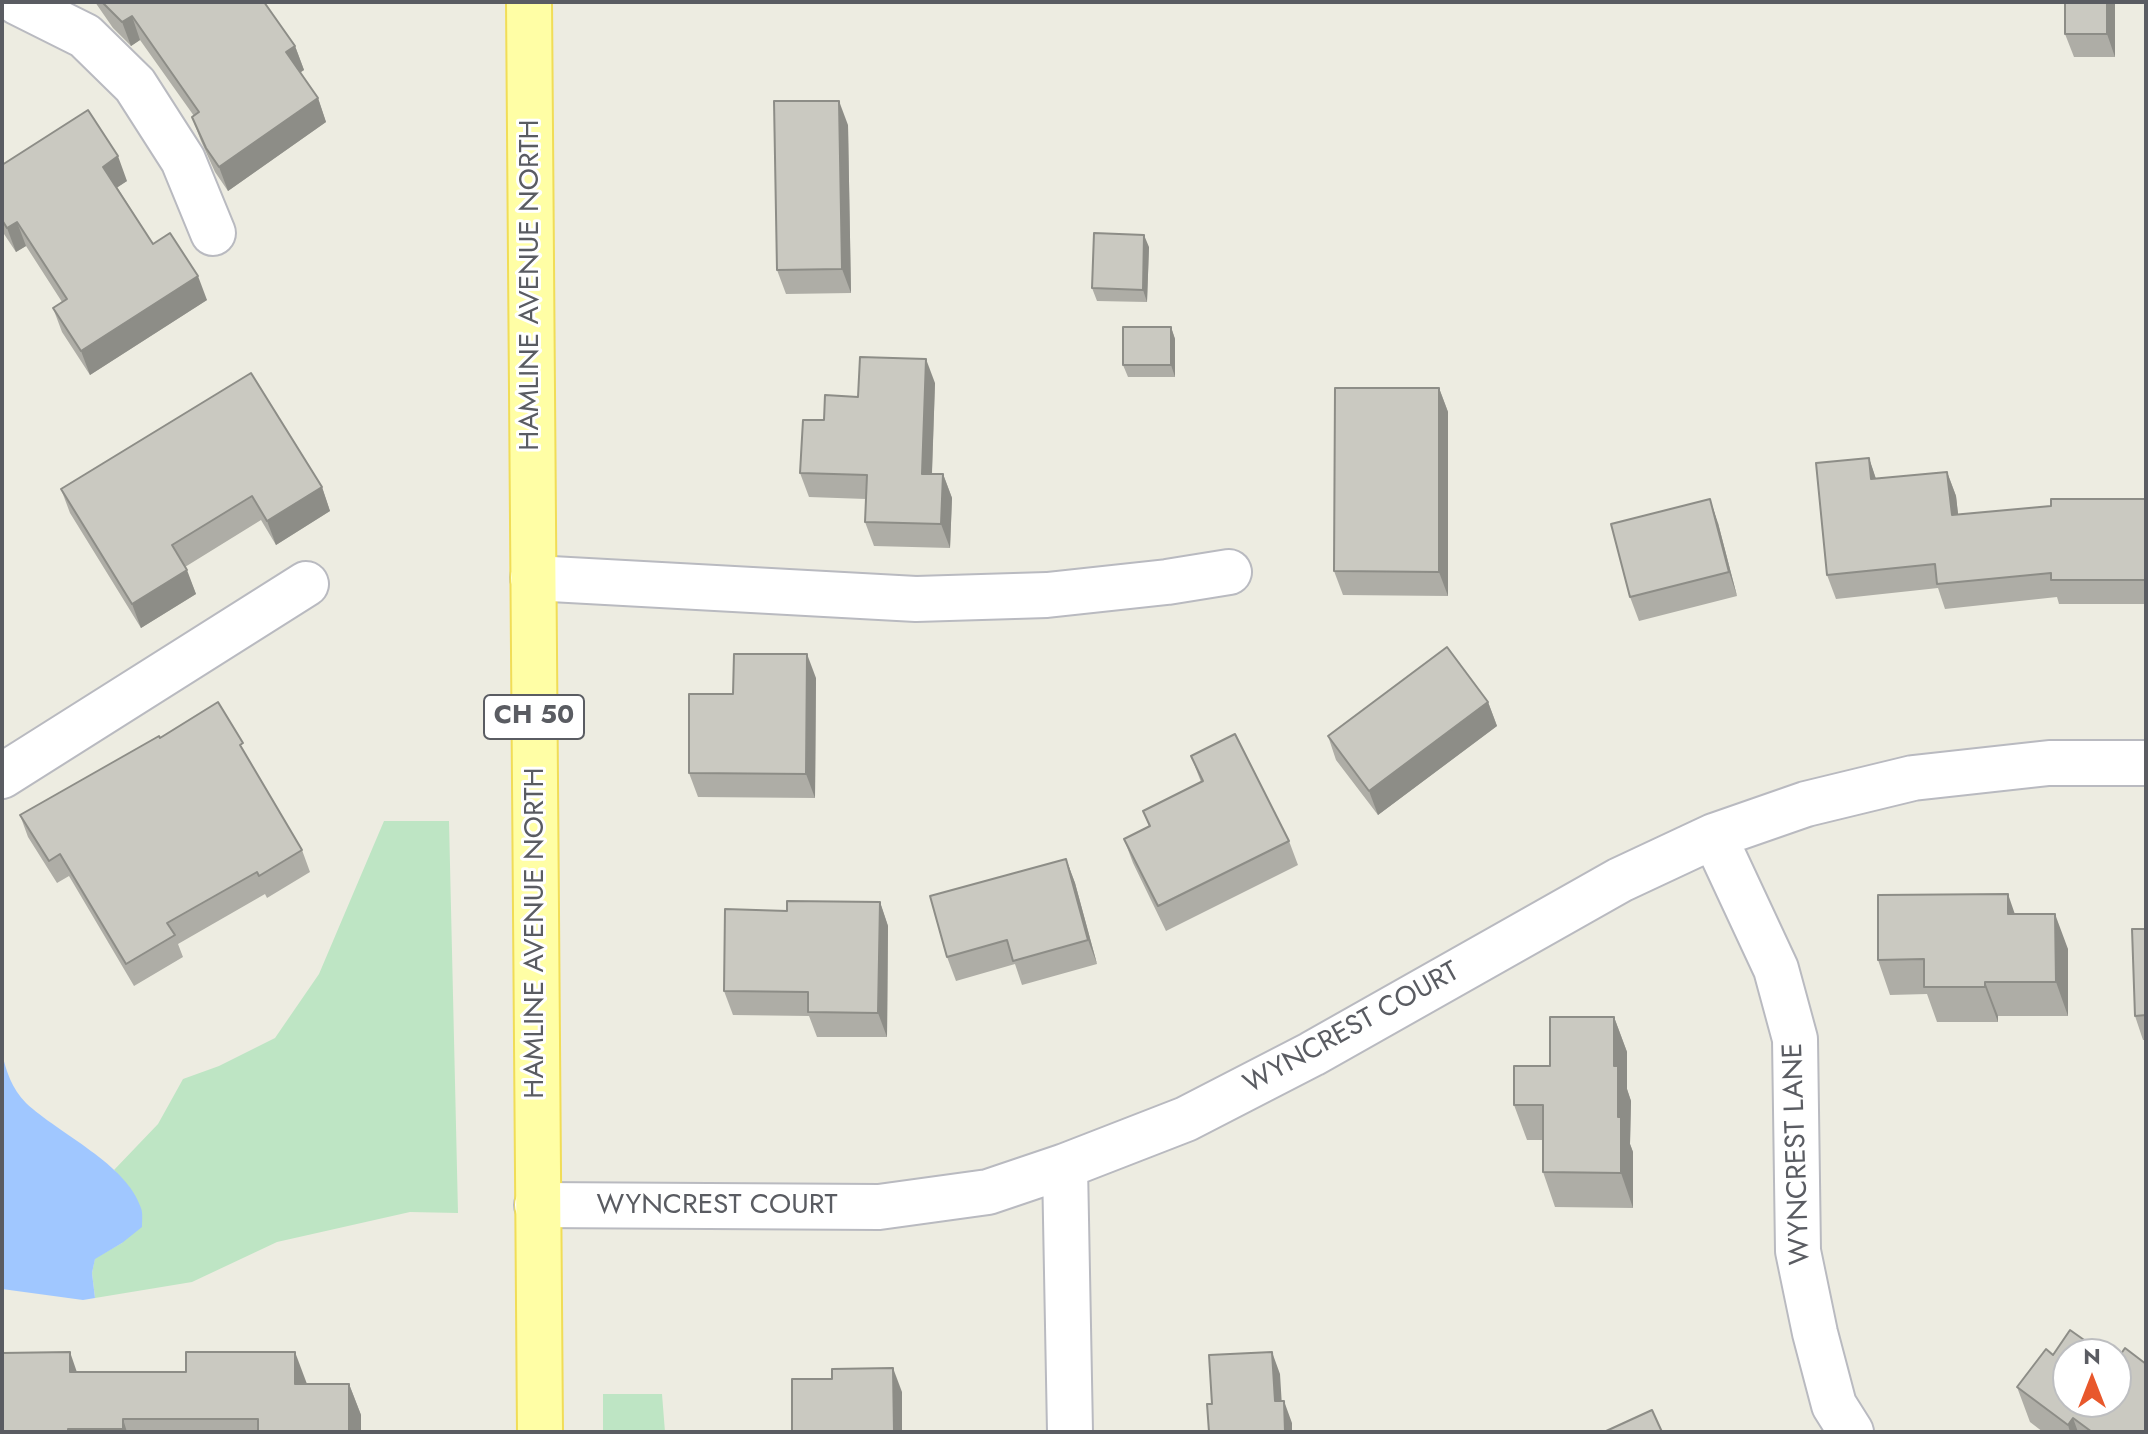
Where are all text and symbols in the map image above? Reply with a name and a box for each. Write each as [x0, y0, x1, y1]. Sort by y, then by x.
street label: HAMLINE AVENUE NORTH [514, 119, 548, 451]
road number: CH 50 [484, 695, 584, 739]
street label: HAMLINE AVENUE NORTH [519, 767, 553, 1099]
street label: WYNCREST COURT [1239, 956, 1465, 1102]
street label: WYNCREST LANE [1777, 1042, 1819, 1266]
street label: WYNCREST COURT [597, 1189, 837, 1223]
north arrow [2052, 1338, 2132, 1418]
text: N [2083, 1340, 2101, 1372]

